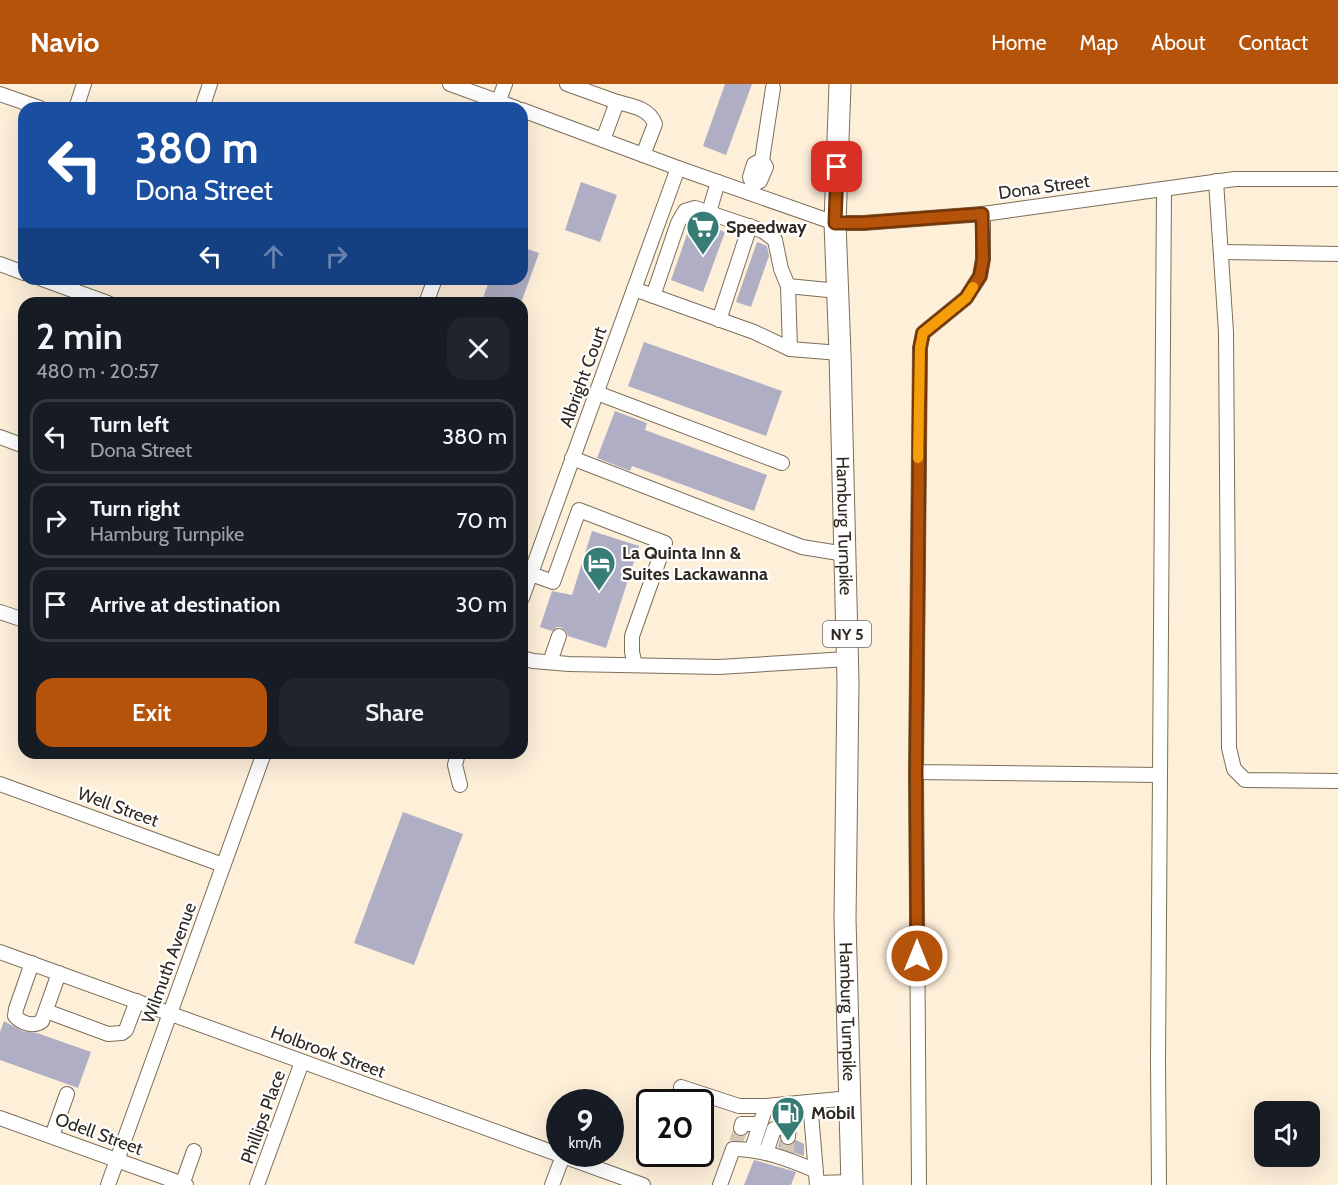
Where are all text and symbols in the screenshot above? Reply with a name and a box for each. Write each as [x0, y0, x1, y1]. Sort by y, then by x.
text: Navio [30, 25, 100, 59]
text: Home [991, 30, 1047, 55]
text: Map [1080, 30, 1118, 55]
text: About [1151, 30, 1205, 55]
text: Contact [1238, 30, 1308, 55]
text: 380 m [135, 122, 259, 174]
icon: left [36, 126, 114, 204]
pin [811, 141, 862, 192]
icon: arrive [820, 150, 853, 183]
street label: Dona Street [997, 170, 1091, 204]
text: Dona Street [135, 174, 273, 207]
supermarket icon: Speedway [685, 209, 721, 256]
place label: Speedway [726, 216, 807, 238]
icon: left [194, 240, 227, 273]
icon: ahead [257, 240, 290, 273]
icon: right [320, 240, 353, 273]
text: 2 min [36, 314, 123, 358]
button: close [447, 317, 510, 380]
street label: Albright Court [555, 324, 611, 430]
text: 480 m · 20:57 [36, 359, 159, 383]
text: Turn left [90, 411, 169, 438]
icon: left [39, 420, 72, 453]
text: 380 m [442, 423, 507, 450]
text: Dona Street [90, 438, 192, 462]
street label: Hamburg Turnpike [832, 456, 857, 596]
text: Turn right [90, 495, 180, 522]
icon: right [39, 504, 72, 537]
text: 70 m [457, 507, 507, 534]
text: Hamburg Turnpike [90, 522, 244, 546]
place label: La Quinta Inn & Suites Lackawanna [622, 542, 768, 585]
hotel icon: La Quinta Inn & Suites Lackawanna [581, 545, 617, 592]
icon: arrive [39, 588, 72, 621]
text: Arrive at destination [90, 591, 280, 618]
text: 30 m [455, 591, 507, 618]
road number: NY 5 [823, 621, 871, 647]
button: Exit [36, 678, 267, 747]
button: Share [279, 678, 510, 747]
street label: Well Street [75, 782, 161, 832]
street label: Wilmuth Avenue [137, 899, 201, 1027]
position arrow [885, 924, 949, 988]
street label: Hamburg Turnpike [835, 942, 860, 1081]
street label: Holbrook Street [268, 1021, 388, 1083]
street label: Phillips Place [236, 1067, 290, 1167]
speed limit sign: 20 [636, 1089, 714, 1167]
fuel station icon: Mobil [770, 1095, 806, 1142]
map controls [1254, 1101, 1320, 1167]
button: sound [1254, 1101, 1320, 1167]
text: 9 [577, 1102, 593, 1139]
place label: Mobil [811, 1102, 856, 1124]
street label: Odell Street [52, 1108, 146, 1160]
text: km/h [569, 1134, 601, 1152]

